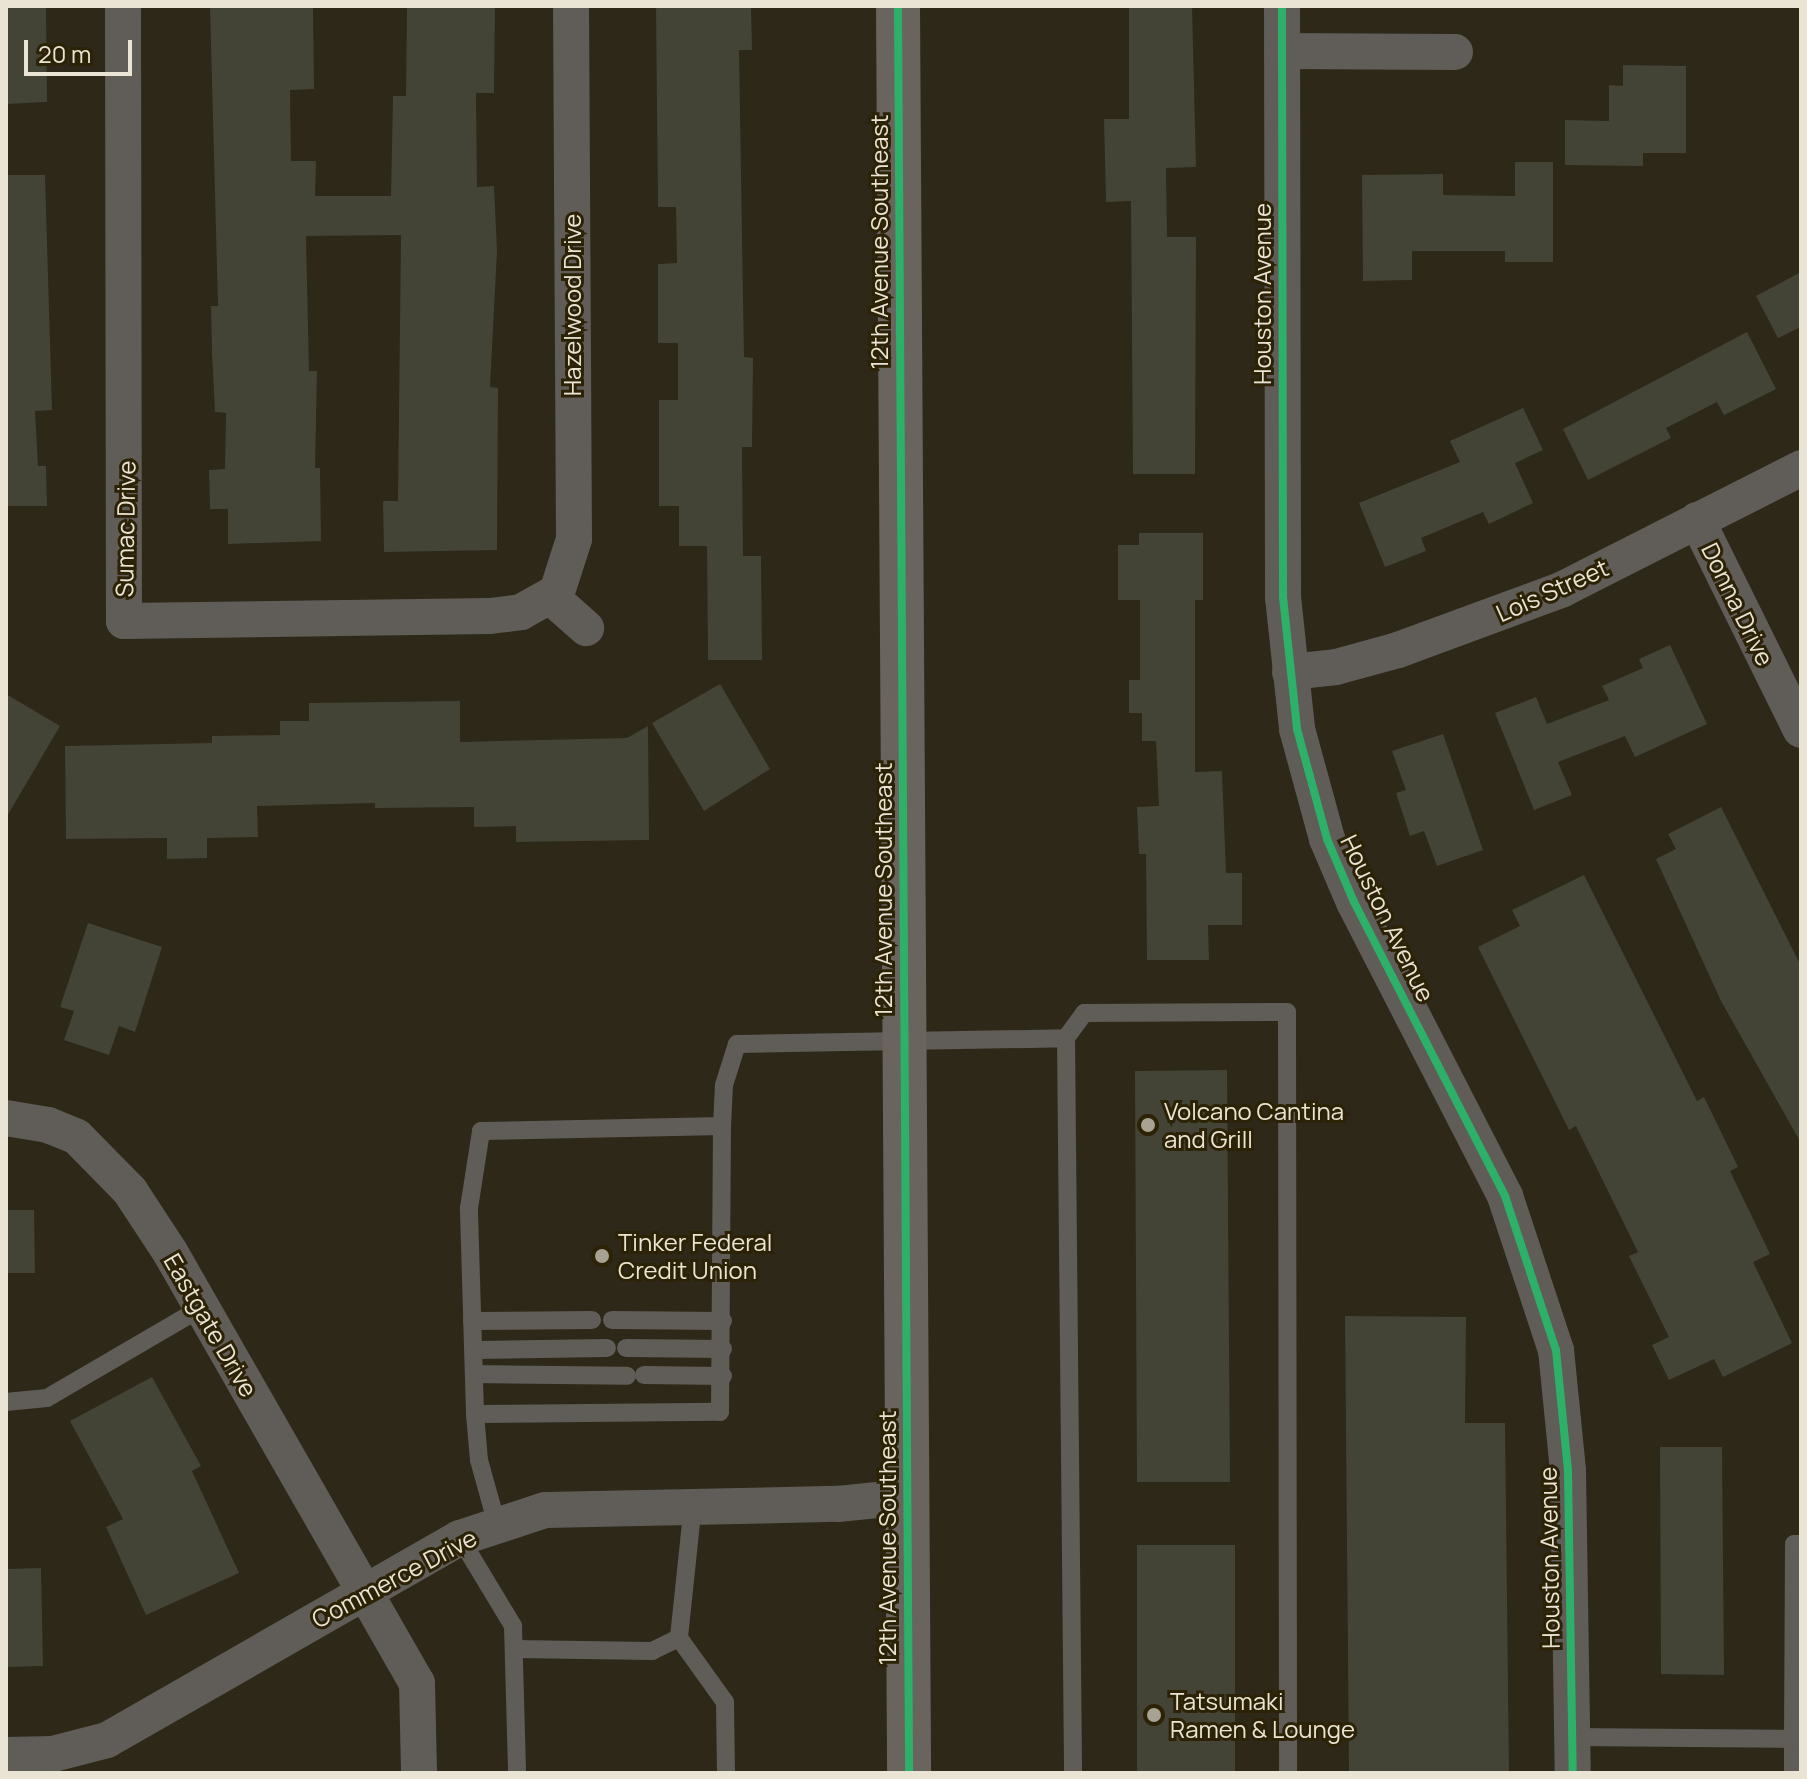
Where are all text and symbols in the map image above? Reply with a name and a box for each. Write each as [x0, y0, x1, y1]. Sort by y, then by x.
scale bar [28, 24, 136, 74]
text: 20 m [38, 37, 91, 70]
street label: 12th Avenue Southeast [865, 114, 893, 370]
street label: Houston Avenue [1248, 203, 1276, 385]
street label: Hazelwood Drive [558, 214, 586, 396]
street label: Sumac Drive [109, 460, 141, 598]
street label: Donna Drive [1696, 538, 1780, 670]
street label: Lois Street [1491, 552, 1613, 628]
street label: 12th Avenue Southeast [869, 762, 897, 1018]
street label: Houston Avenue [1335, 830, 1441, 1006]
place label: Volcano Cantina and Grill [1164, 1097, 1344, 1153]
marker: Volcano Cantina and Grill [1139, 1116, 1157, 1134]
place label: Tinker Federal Credit Union [618, 1228, 772, 1284]
marker: Tinker Federal Credit Union [593, 1247, 611, 1265]
street label: Eastgate Drive [158, 1248, 264, 1402]
street label: 12th Avenue Southeast [873, 1410, 901, 1666]
street label: Houston Avenue [1533, 1467, 1565, 1649]
street label: Commerce Drive [307, 1522, 481, 1634]
place label: Tatsumaki Ramen & Lounge [1170, 1687, 1355, 1743]
marker: Tatsumaki Ramen & Lounge [1145, 1706, 1163, 1724]

